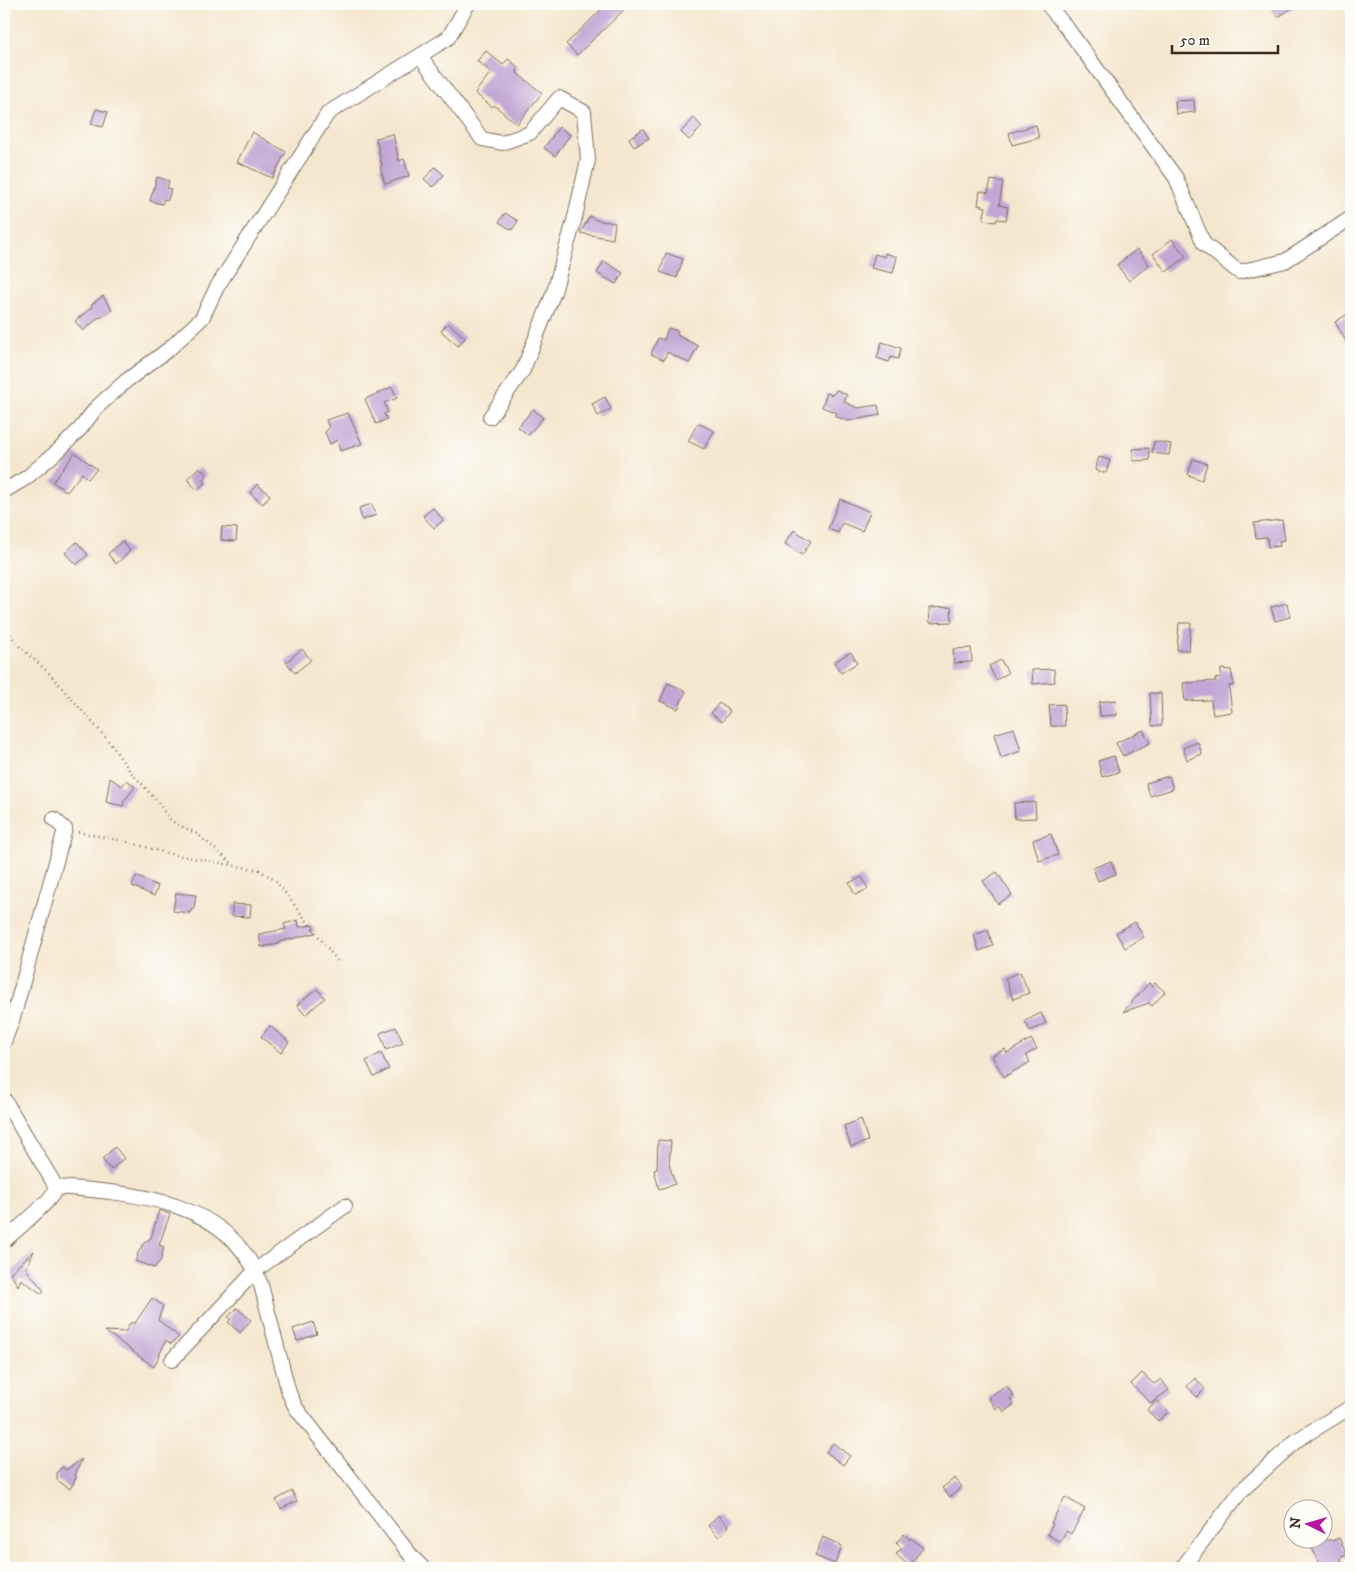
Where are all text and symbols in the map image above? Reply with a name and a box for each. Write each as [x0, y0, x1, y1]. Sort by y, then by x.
scale bar [1172, 22, 1279, 54]
text: 50 m [1180, 31, 1210, 50]
north arrow [1282, 1500, 1332, 1550]
text: N [1287, 1516, 1306, 1529]

